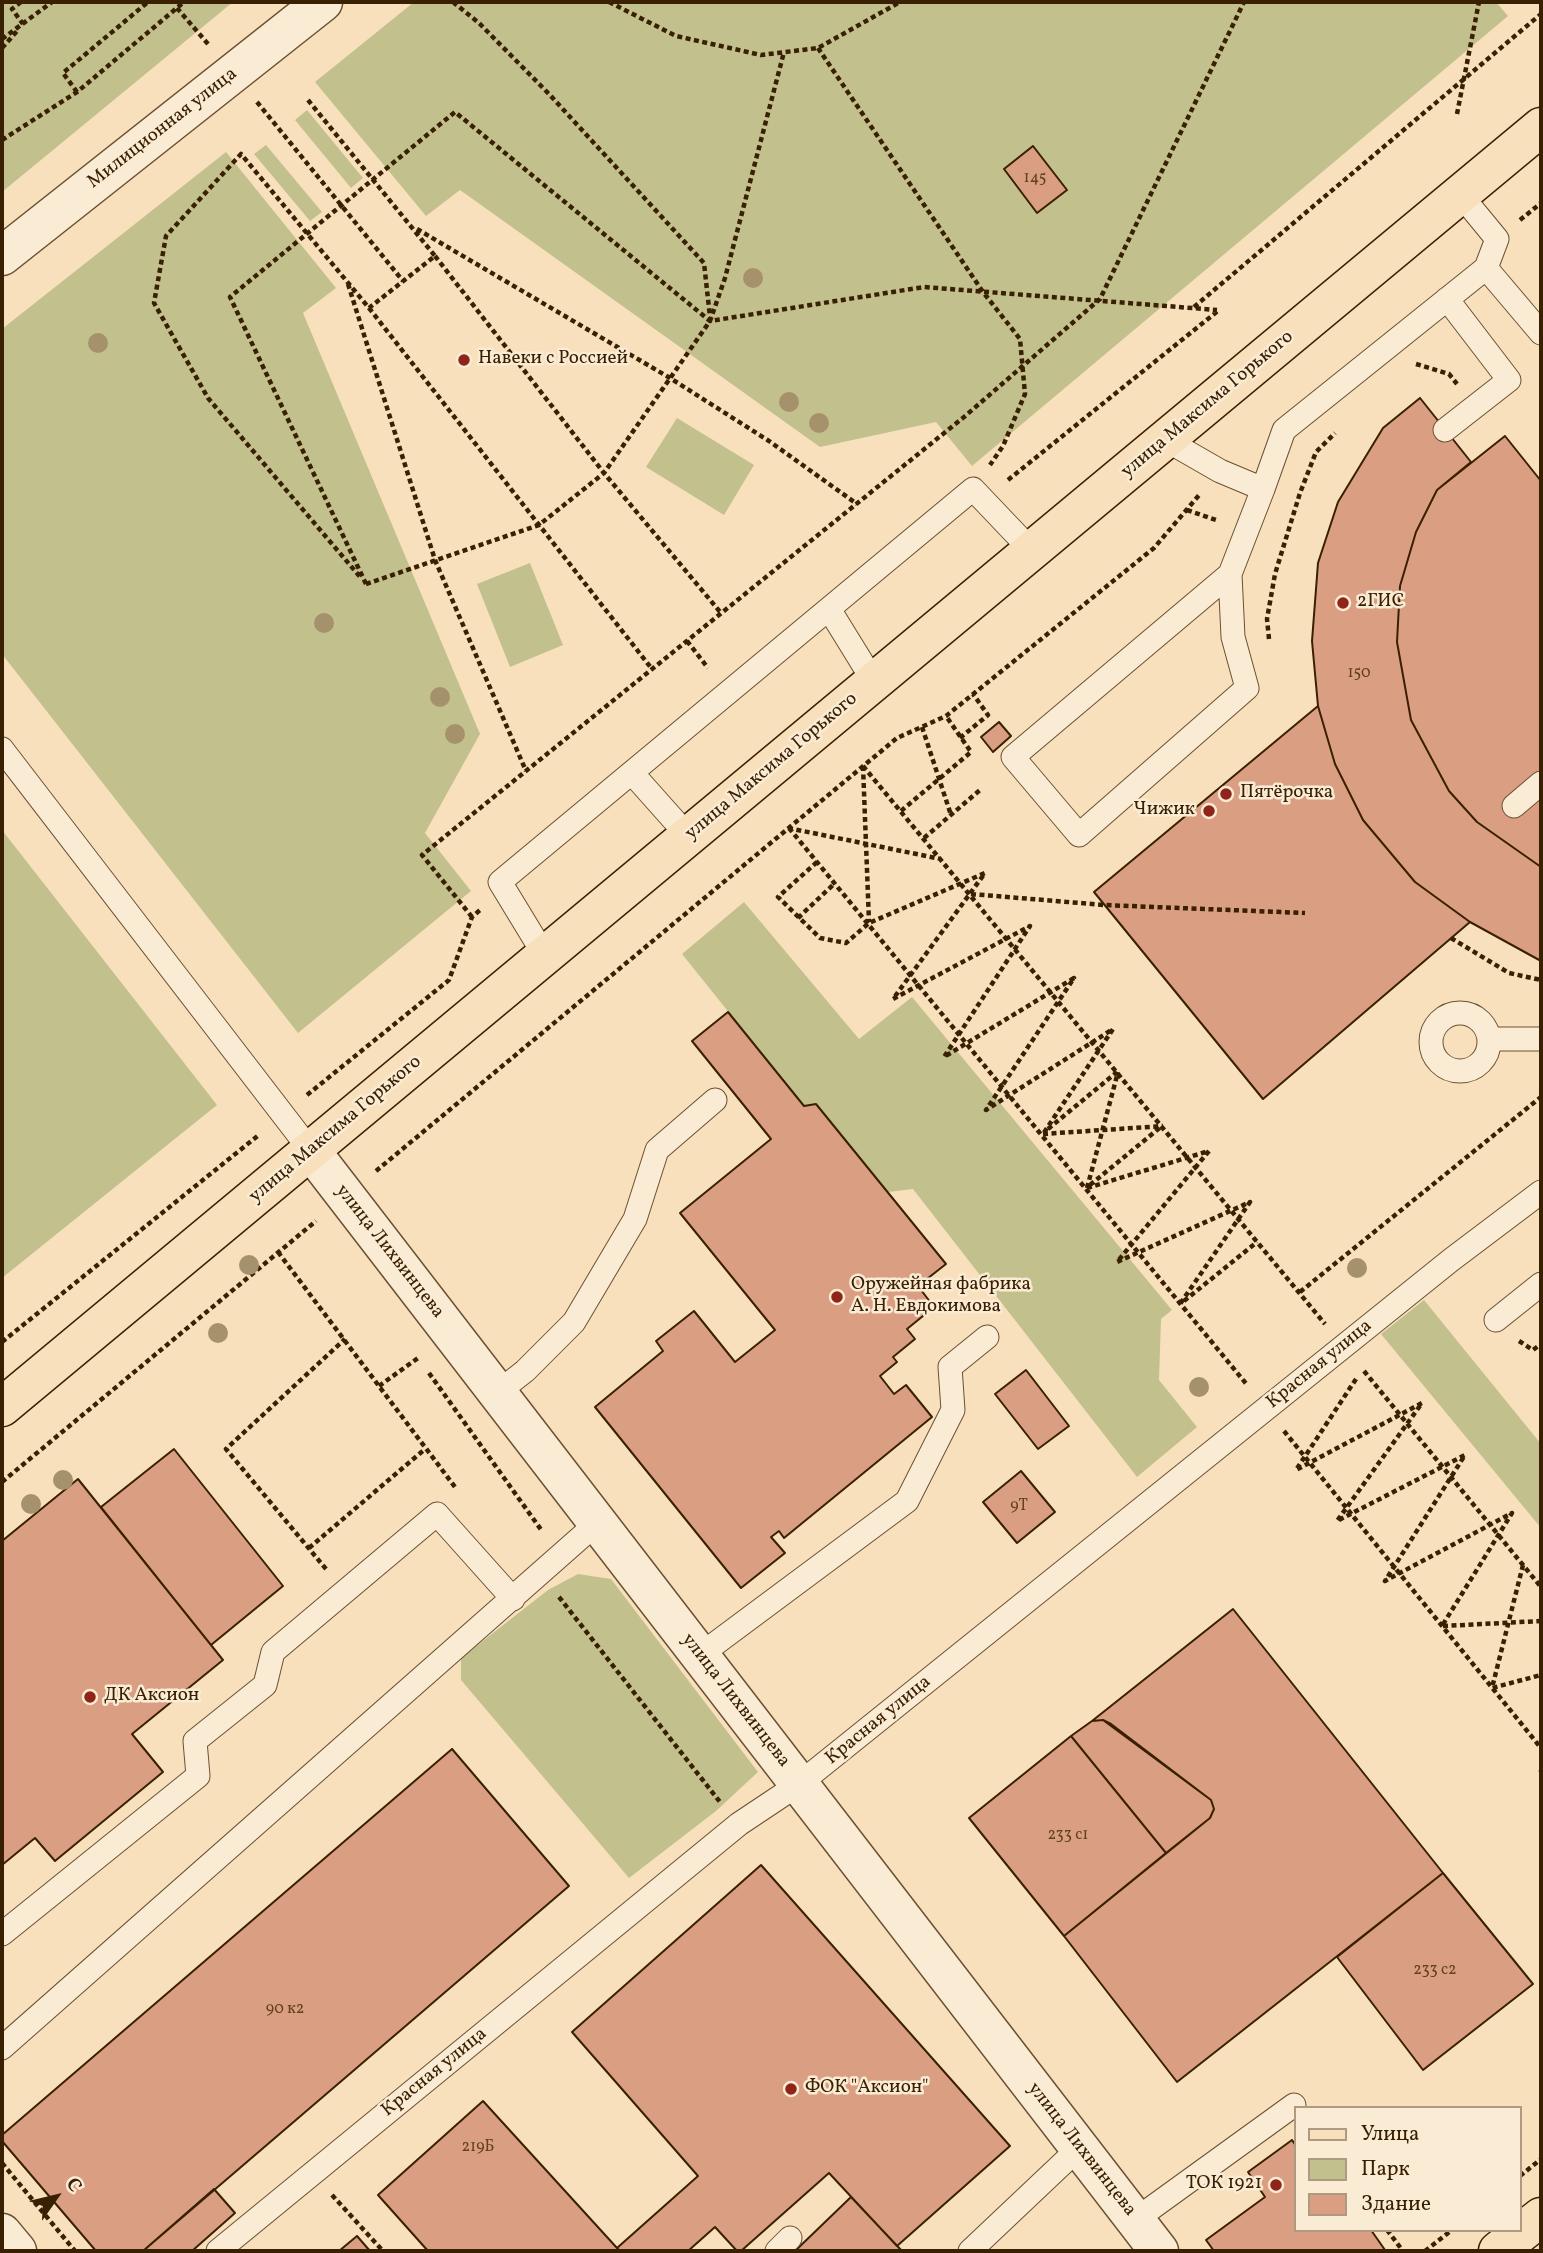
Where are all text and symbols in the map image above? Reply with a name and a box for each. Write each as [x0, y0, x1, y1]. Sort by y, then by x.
street label: Милиционная улица [84, 63, 242, 195]
house number: 145 [1024, 169, 1046, 189]
street label: улица Максима Горького [1117, 326, 1299, 484]
place label: Навеки с Россией [478, 349, 628, 371]
marker: Навеки с Россией [456, 352, 472, 368]
place label: 2ГИС [1357, 592, 1404, 614]
marker: 2ГИС [1335, 595, 1351, 611]
house number: 150 [1347, 664, 1371, 684]
street label: улица Максима Горького [681, 688, 863, 846]
place label: Пятёрочка [1240, 783, 1333, 805]
marker: Пятёрочка [1218, 786, 1234, 802]
place label: Чижик [1133, 800, 1195, 822]
marker: Чижик [1201, 803, 1217, 819]
street label: улица Максима Горького [245, 1051, 427, 1209]
street label: улица Лихвинцева [330, 1180, 448, 1324]
place label: Оружейная фабрика А. Н. Евдокимова [851, 1275, 1031, 1319]
marker: Оружейная фабрика А. Н. Евдокимова [829, 1289, 845, 1305]
street label: Красная улица [1263, 1315, 1377, 1415]
house number: 9Т [1010, 1497, 1028, 1517]
street label: улица Лихвинцева [676, 1629, 794, 1773]
street label: Красная улица [822, 1671, 936, 1771]
place label: ДК Аксион [104, 1686, 199, 1708]
marker: ДК Аксион [82, 1689, 98, 1705]
house number: 233 с1 [1048, 1826, 1088, 1846]
house number: 233 с2 [1413, 1961, 1457, 1981]
house number: 90 к2 [266, 2000, 304, 2020]
street label: Красная улица [378, 2023, 492, 2123]
place label: ФОК "Аксион" [805, 2078, 928, 2100]
street label: улица Лихвинцева [1022, 2078, 1140, 2222]
marker: ФОК "Аксион" [783, 2081, 799, 2097]
legend [1294, 2106, 1522, 2232]
text: Улица [1361, 2120, 1419, 2149]
house number: 219Б [462, 2138, 494, 2158]
text: Парк [1361, 2155, 1410, 2184]
north arrow [21, 2162, 91, 2232]
text: С [59, 2173, 88, 2198]
place label: ТОК 1921 [1186, 2174, 1262, 2196]
marker: ТОК 1921 [1268, 2177, 1284, 2193]
text: Здание [1361, 2190, 1431, 2219]

